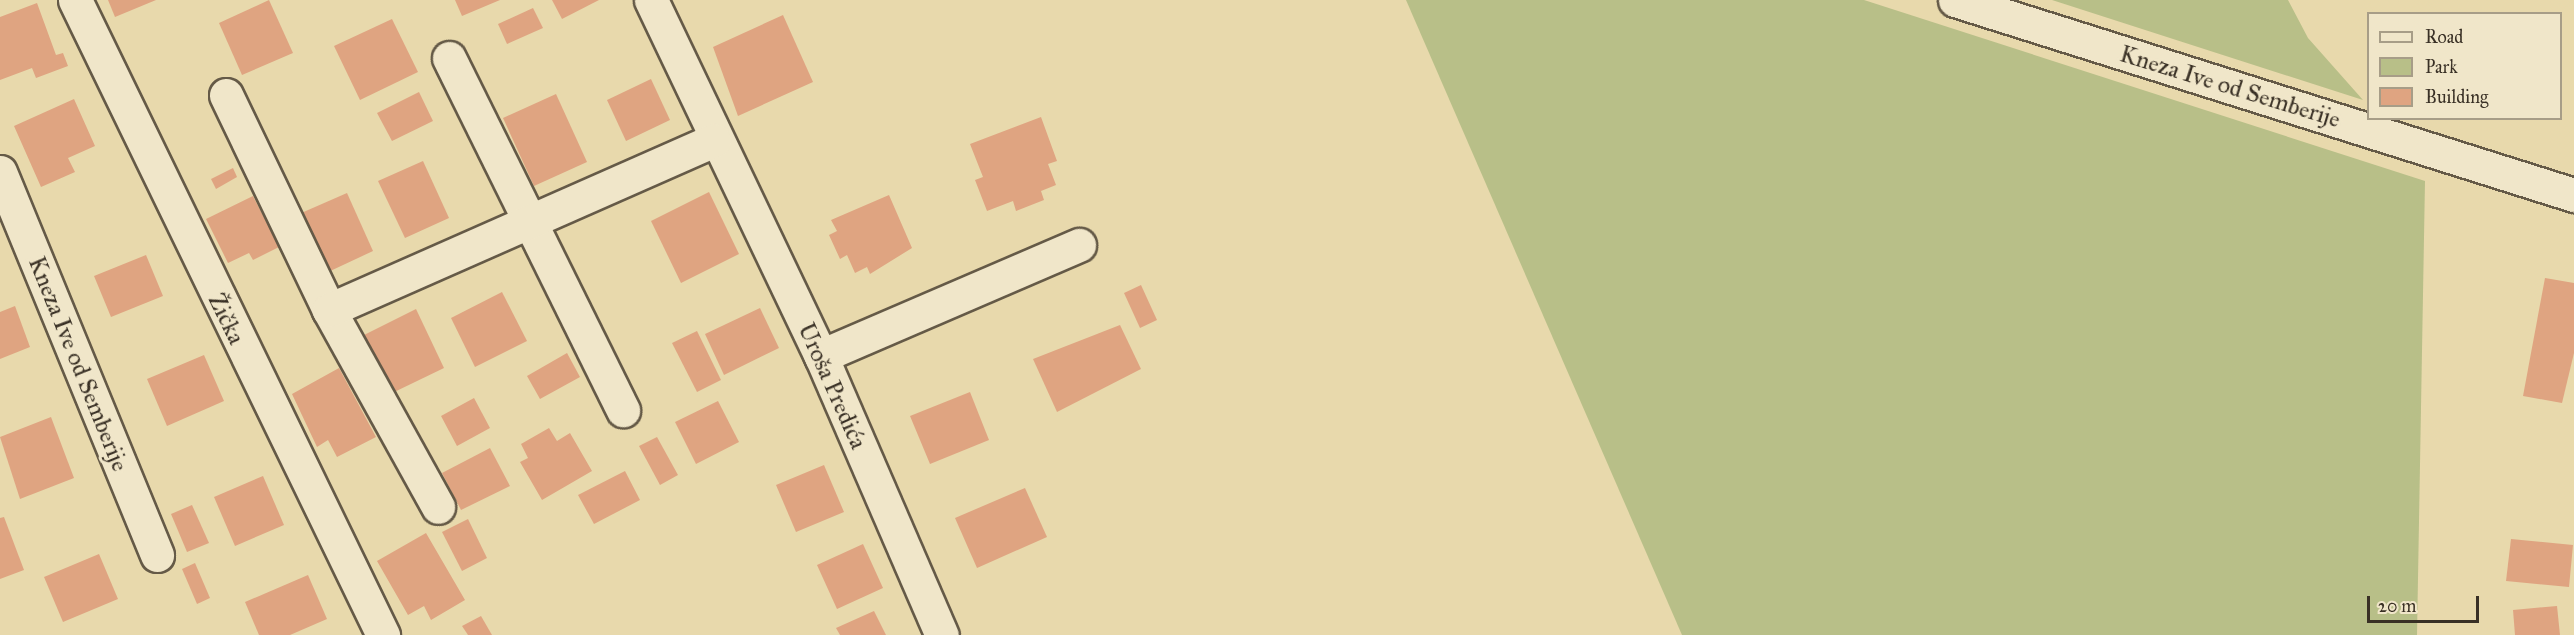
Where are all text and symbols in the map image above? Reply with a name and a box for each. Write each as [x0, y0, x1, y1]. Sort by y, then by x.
legend [2367, 12, 2562, 120]
text: Road [2425, 26, 2463, 48]
street label: Kneza Ive od Semberije [2116, 40, 2344, 134]
text: Park [2425, 56, 2458, 78]
text: Building [2425, 86, 2488, 108]
street label: Kneza Ive od Semberije [22, 252, 134, 476]
street label: Žička [201, 289, 251, 349]
street label: Uroša Predića [791, 319, 873, 453]
scale bar [2370, 584, 2482, 622]
text: 20 m [2378, 595, 2416, 617]

